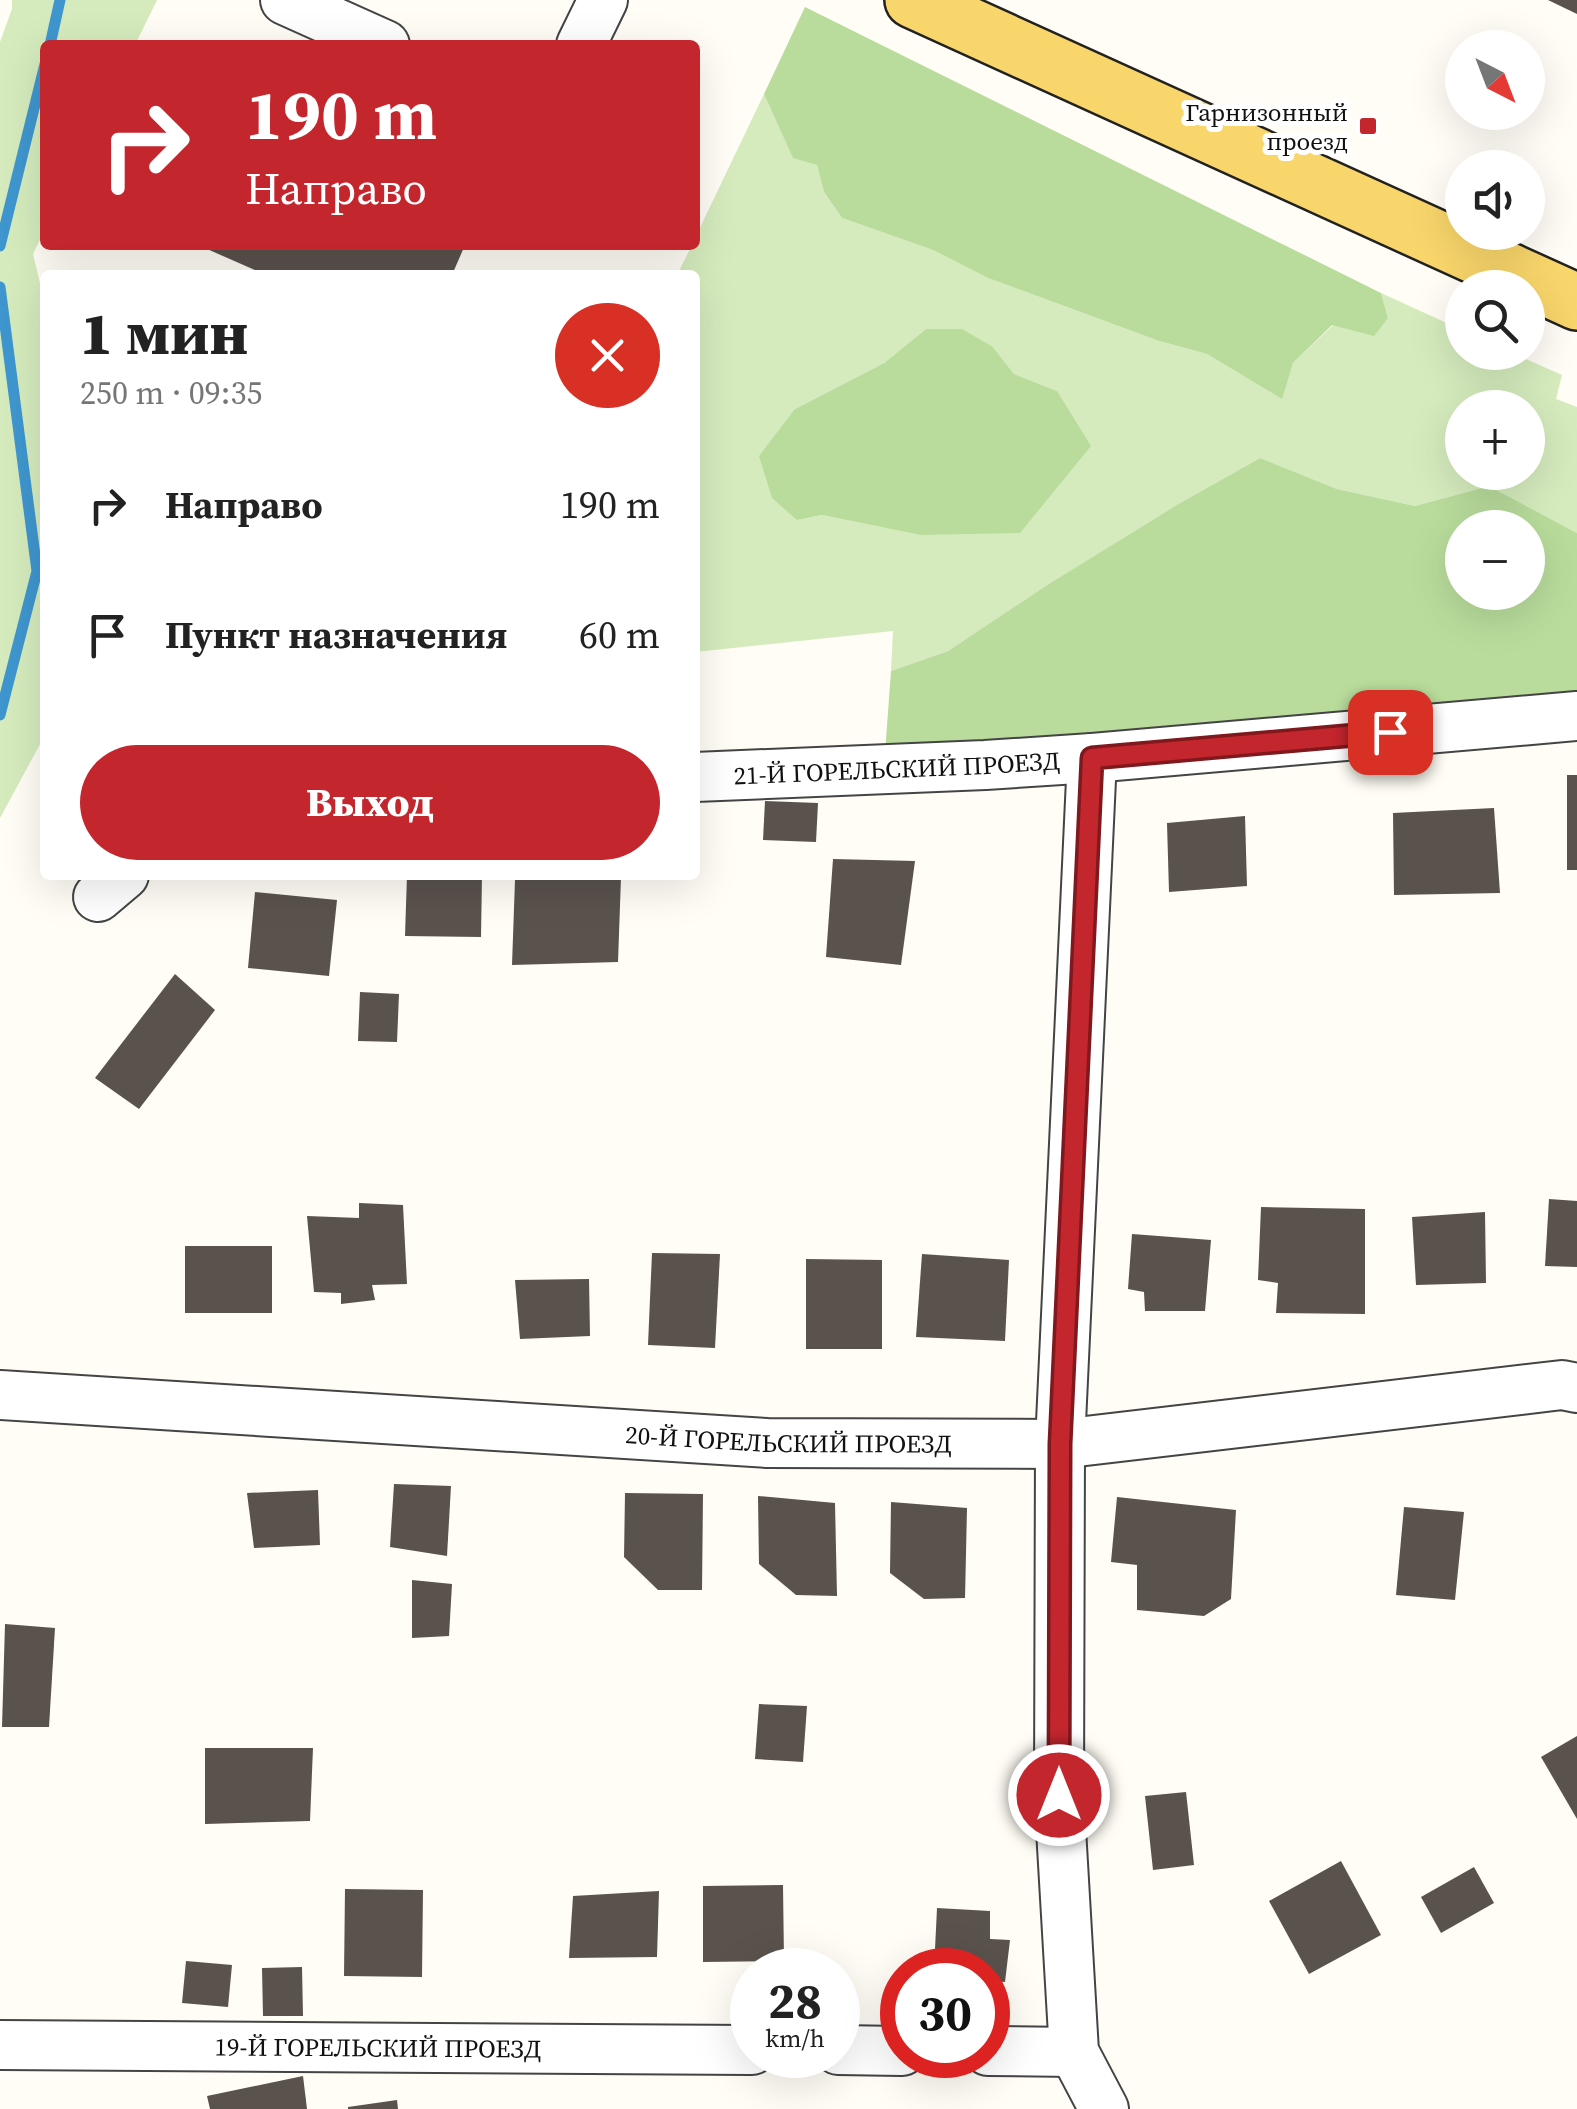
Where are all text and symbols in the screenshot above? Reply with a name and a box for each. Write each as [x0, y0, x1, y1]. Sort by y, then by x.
north arrow [1445, 30, 1545, 130]
map controls [1445, 30, 1545, 610]
text: 190 m [245, 66, 437, 162]
icon: right [80, 80, 210, 210]
place label: Гарнизонный проезд [1185, 95, 1348, 158]
marker: Гарнизонный проезд [1357, 115, 1379, 137]
button: sound [1445, 150, 1545, 250]
text: Направо [245, 157, 427, 219]
button: search [1445, 270, 1545, 370]
text: 1 мин [80, 292, 248, 374]
button: close [555, 303, 660, 408]
text: 250 m · 09:35 [80, 371, 262, 415]
button: + [1445, 390, 1545, 490]
icon: right [80, 478, 135, 533]
text: Направо [165, 479, 323, 531]
text: 190 m [560, 479, 660, 531]
button: − [1445, 510, 1545, 610]
icon: arrive [80, 608, 135, 663]
text: Пункт назначения [165, 609, 507, 661]
text: 60 m [579, 609, 660, 661]
pin [1348, 690, 1433, 775]
icon: arrive [1363, 705, 1418, 760]
street label: 21-Й ГОРЕЛЬСКИЙ ПРОЕЗД [733, 743, 1061, 792]
button: Выход [80, 745, 660, 860]
street label: 20-Й ГОРЕЛЬСКИЙ ПРОЕЗД [624, 1417, 952, 1461]
position arrow [1007, 1743, 1111, 1847]
speed limit sign: 30 [880, 1948, 1010, 2078]
text: 28 [768, 1966, 822, 2035]
text: km/h [765, 2021, 825, 2055]
street label: 19-Й ГОРЕЛЬСКИЙ ПРОЕЗД [215, 2029, 541, 2066]

